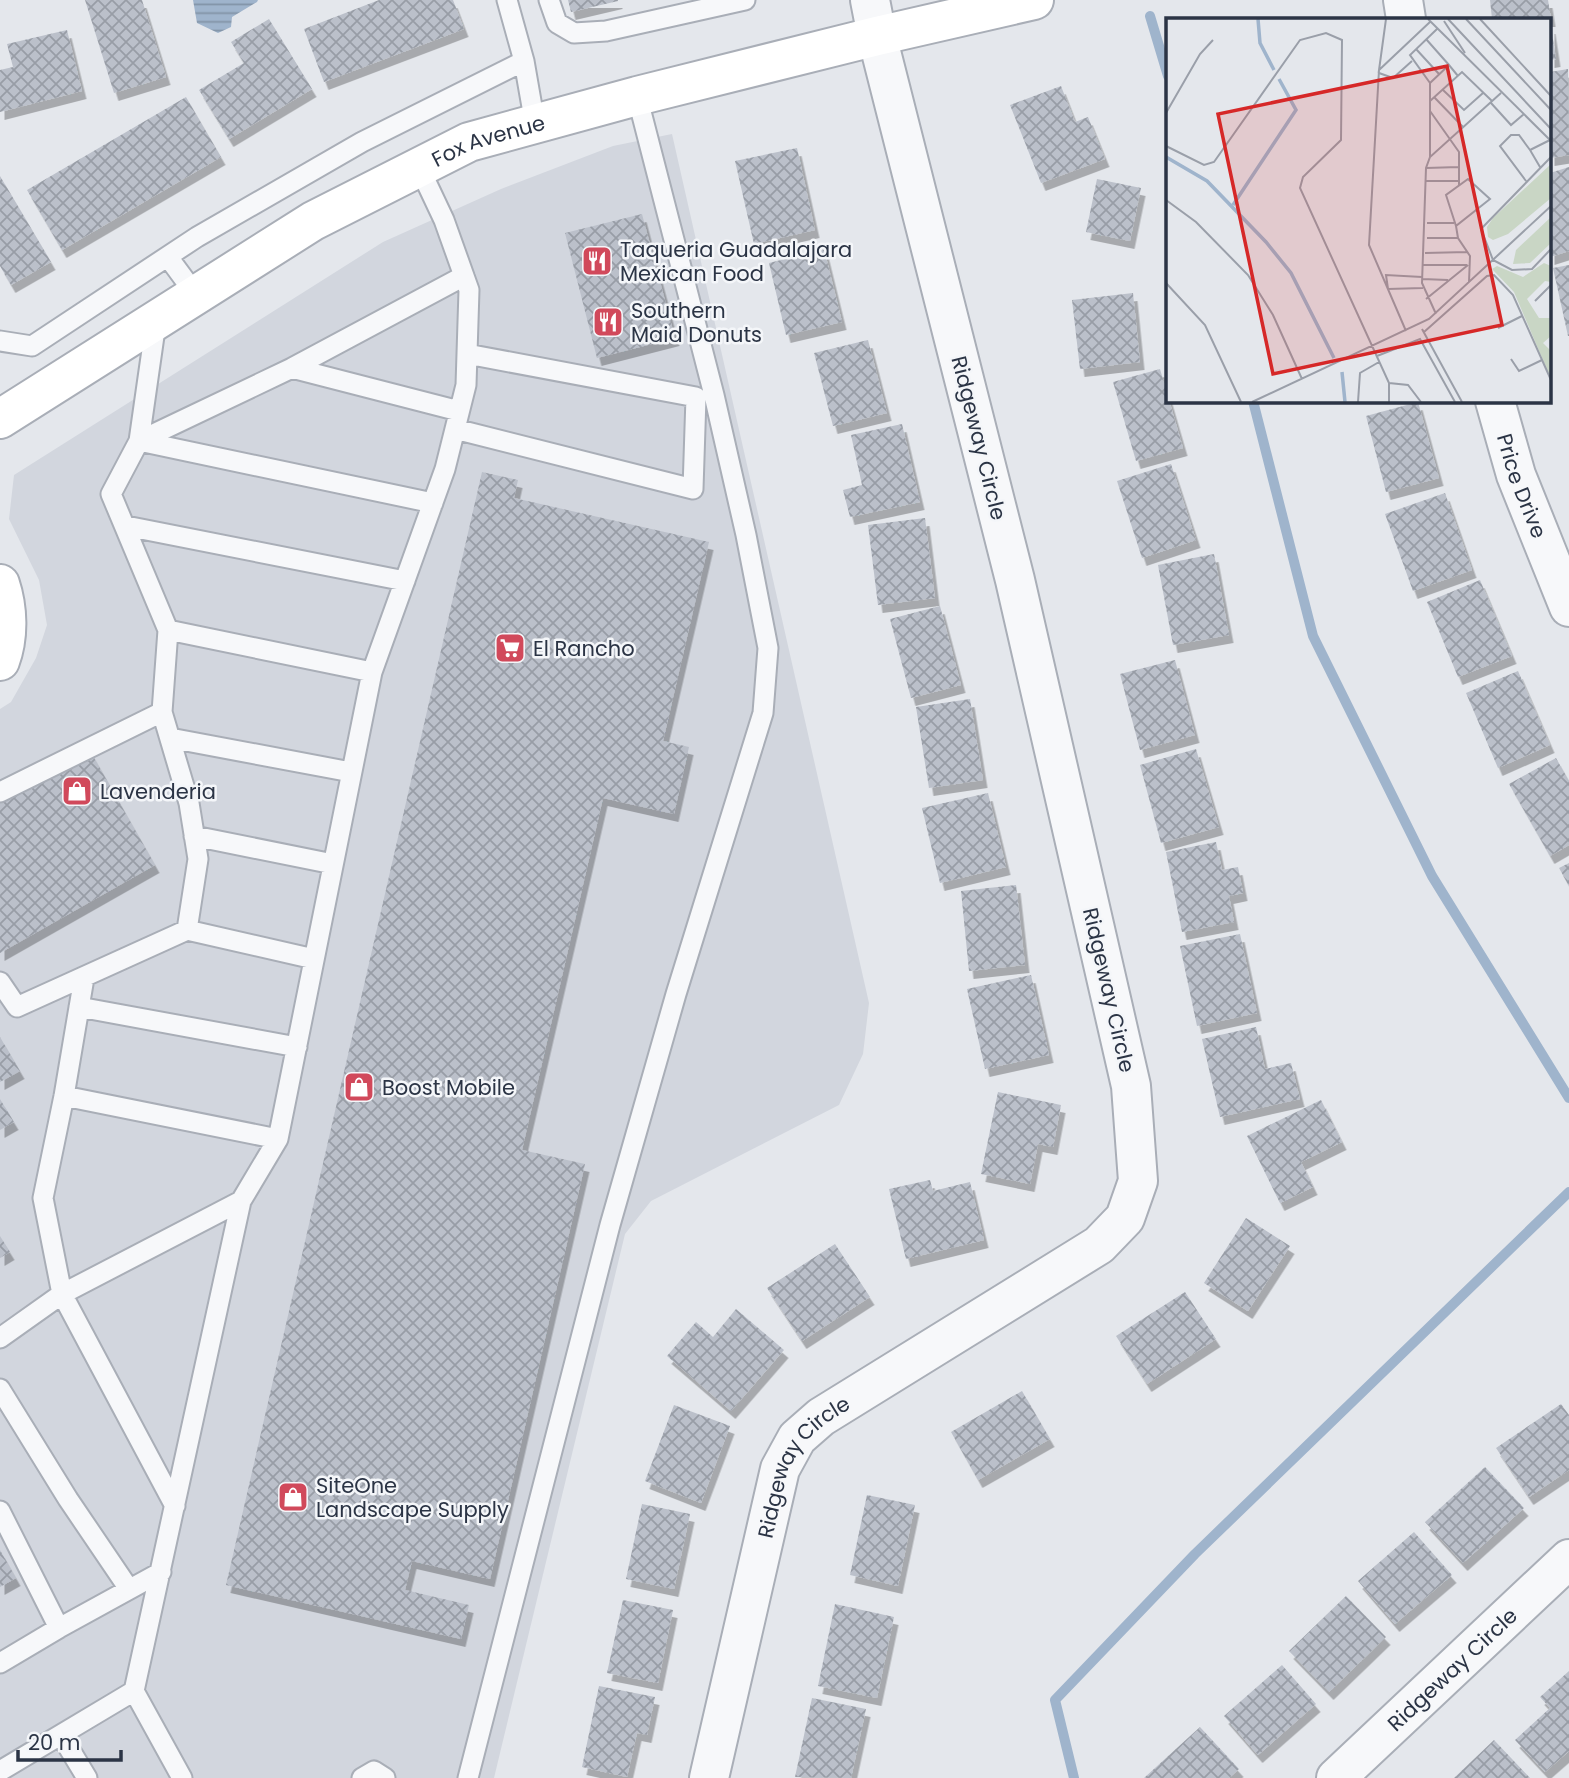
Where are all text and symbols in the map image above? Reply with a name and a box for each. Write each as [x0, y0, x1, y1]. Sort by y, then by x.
inset map [1166, 18, 1552, 402]
street label: Fox Avenue [426, 107, 548, 173]
place label: Taqueria Guadalajara Mexican Food [620, 235, 852, 288]
restaurant icon: Taqueria Guadalajara Mexican Food [580, 244, 614, 278]
place label: Southern Maid Donuts [631, 296, 762, 349]
restaurant icon: Southern Maid Donuts [591, 305, 625, 339]
street label: Ridgeway Circle [945, 353, 1013, 523]
street label: Price Drive [1490, 430, 1554, 542]
supermarket icon: El Rancho [493, 631, 527, 665]
place label: El Rancho [533, 634, 635, 663]
shop icon: Lavenderia [60, 774, 94, 808]
place label: Lavenderia [100, 777, 216, 806]
street label: Ridgeway Circle [1076, 905, 1142, 1075]
shop icon: Boost Mobile [342, 1070, 376, 1104]
place label: Boost Mobile [382, 1073, 515, 1102]
street label: Ridgeway Circle [750, 1388, 855, 1541]
place label: SiteOne Landscape Supply [316, 1471, 509, 1524]
shop icon: SiteOne Landscape Supply [276, 1480, 310, 1514]
street label: Ridgeway Circle [1381, 1601, 1523, 1737]
scale bar [18, 1718, 121, 1762]
text: 20 m [28, 1728, 81, 1757]

